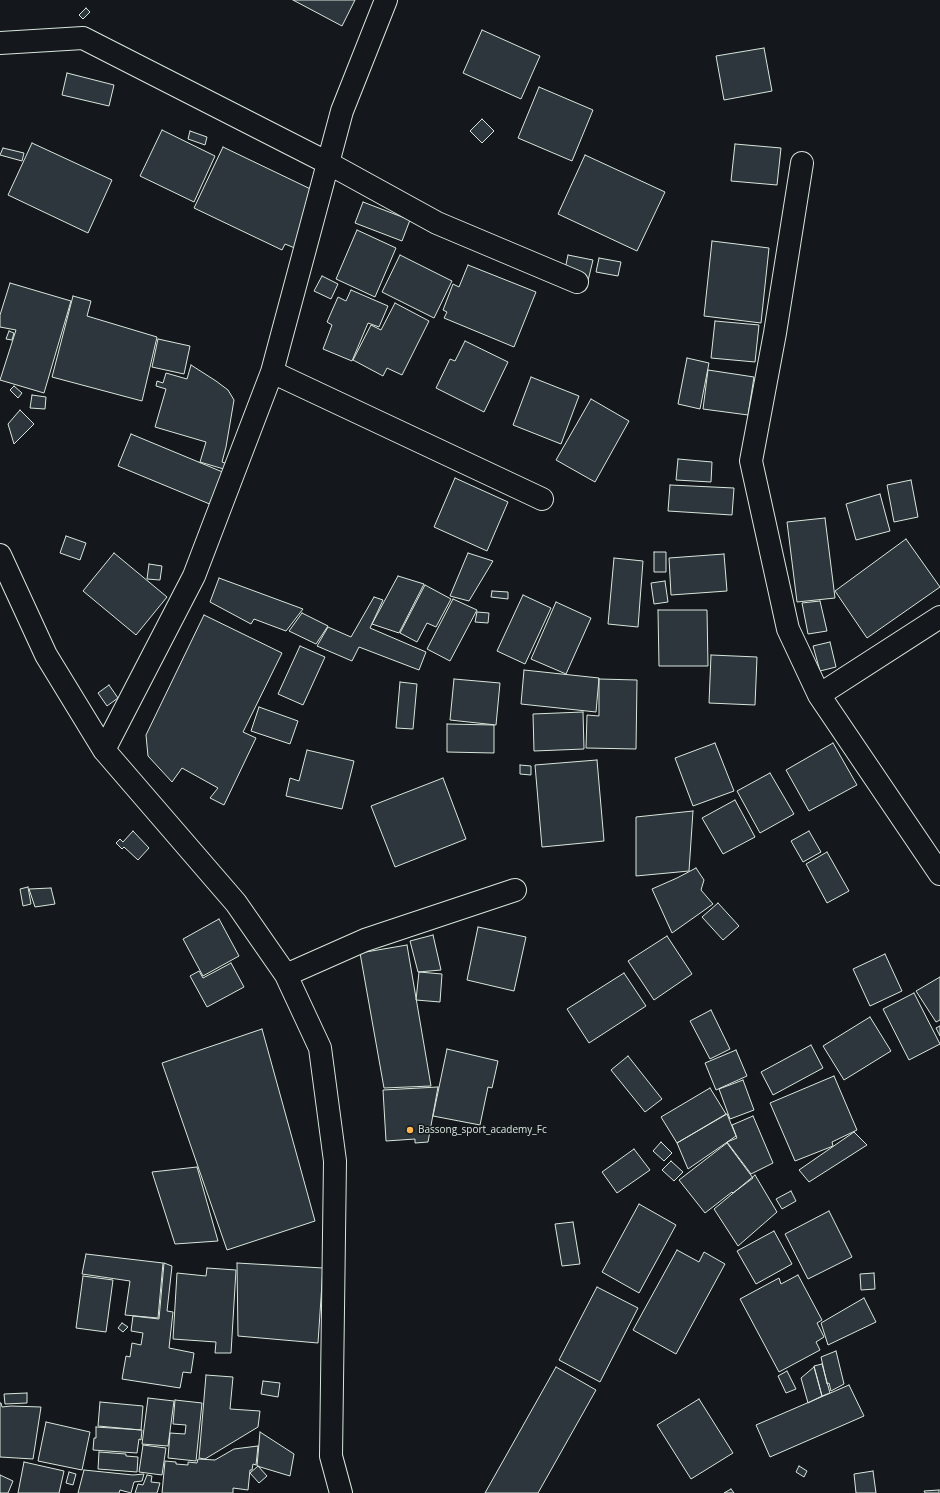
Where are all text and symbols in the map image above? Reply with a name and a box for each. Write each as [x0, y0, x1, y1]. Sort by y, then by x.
place label: Bassong_sport_academy_Fc [418, 1124, 547, 1136]
marker: Bassong_sport_academy_Fc [405, 1125, 415, 1135]

